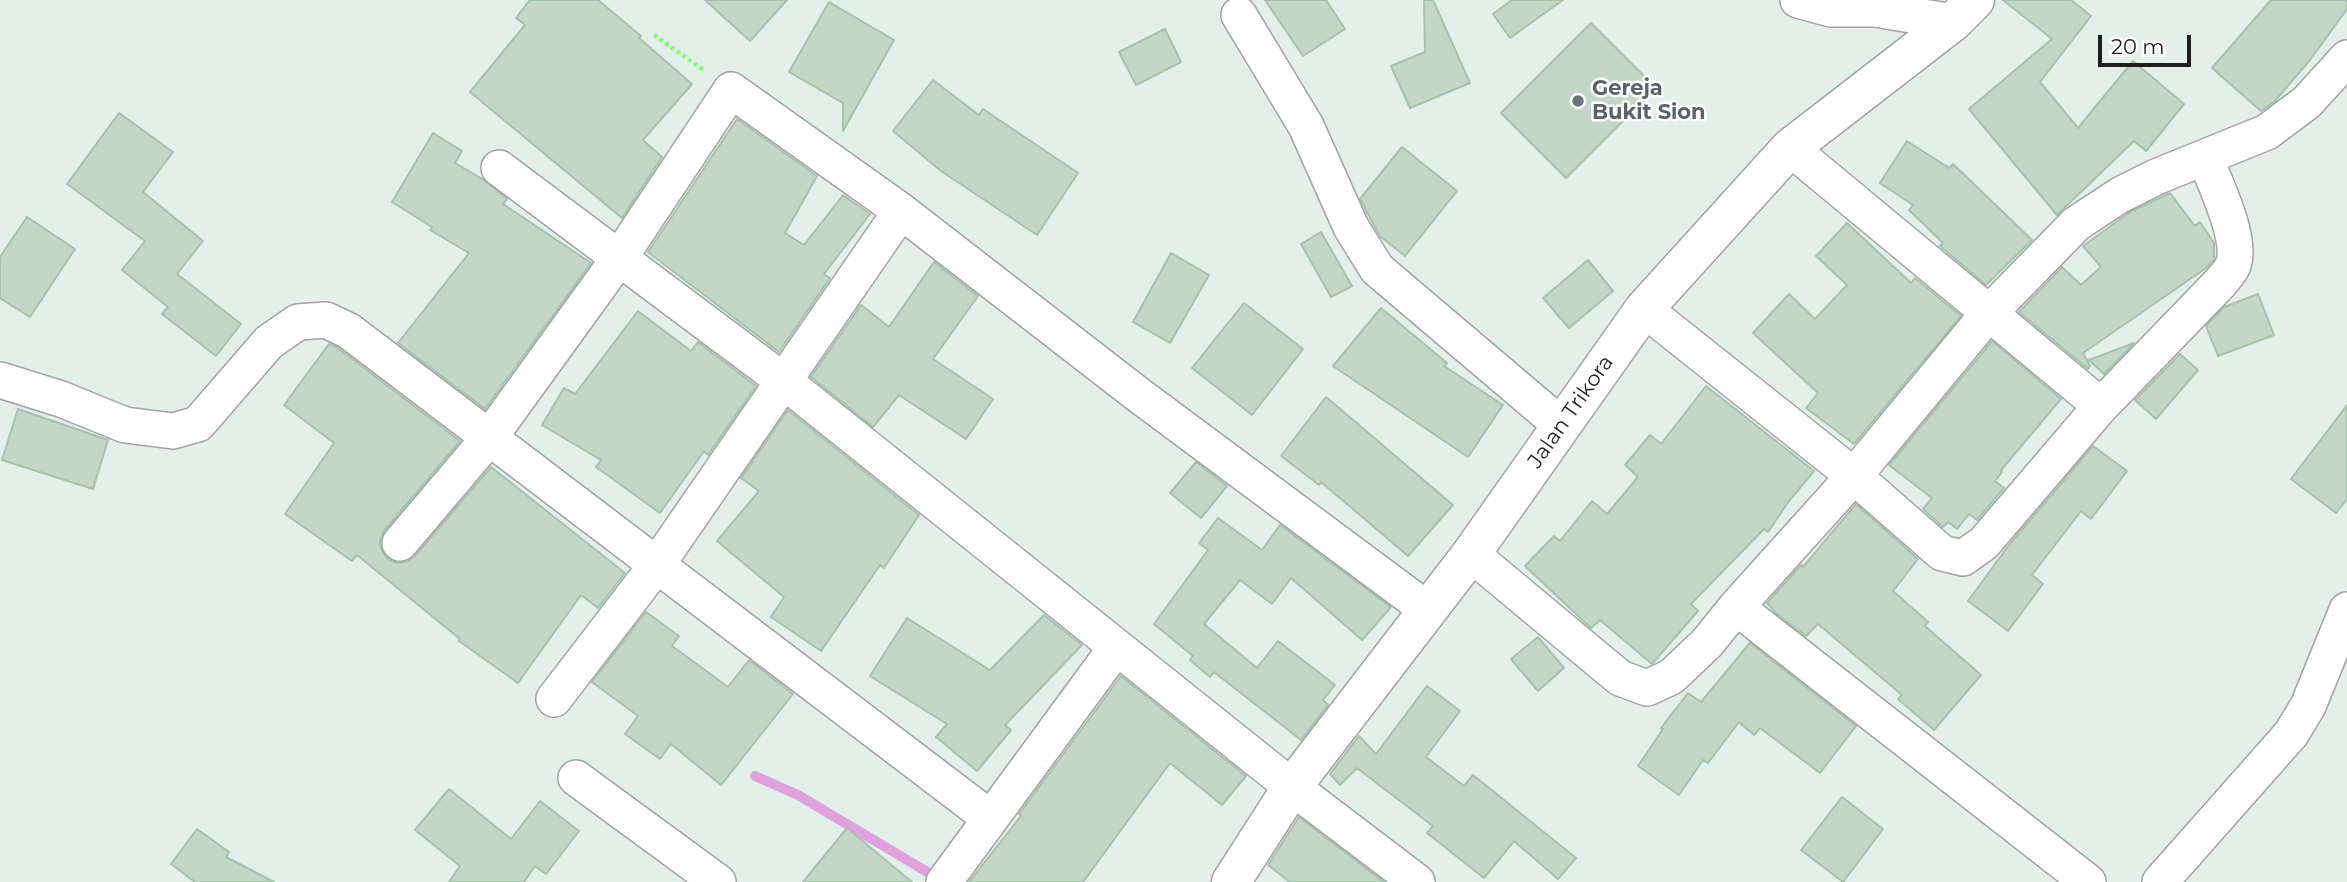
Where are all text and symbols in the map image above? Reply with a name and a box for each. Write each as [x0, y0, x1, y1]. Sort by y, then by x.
scale bar [2102, 21, 2195, 65]
text: 20 m [2111, 34, 2165, 59]
place label: Gereja Bukit Sion [1592, 76, 1706, 126]
marker: Gereja Bukit Sion [1570, 93, 1586, 109]
street label: Jalan Trikora [1523, 351, 1619, 473]

